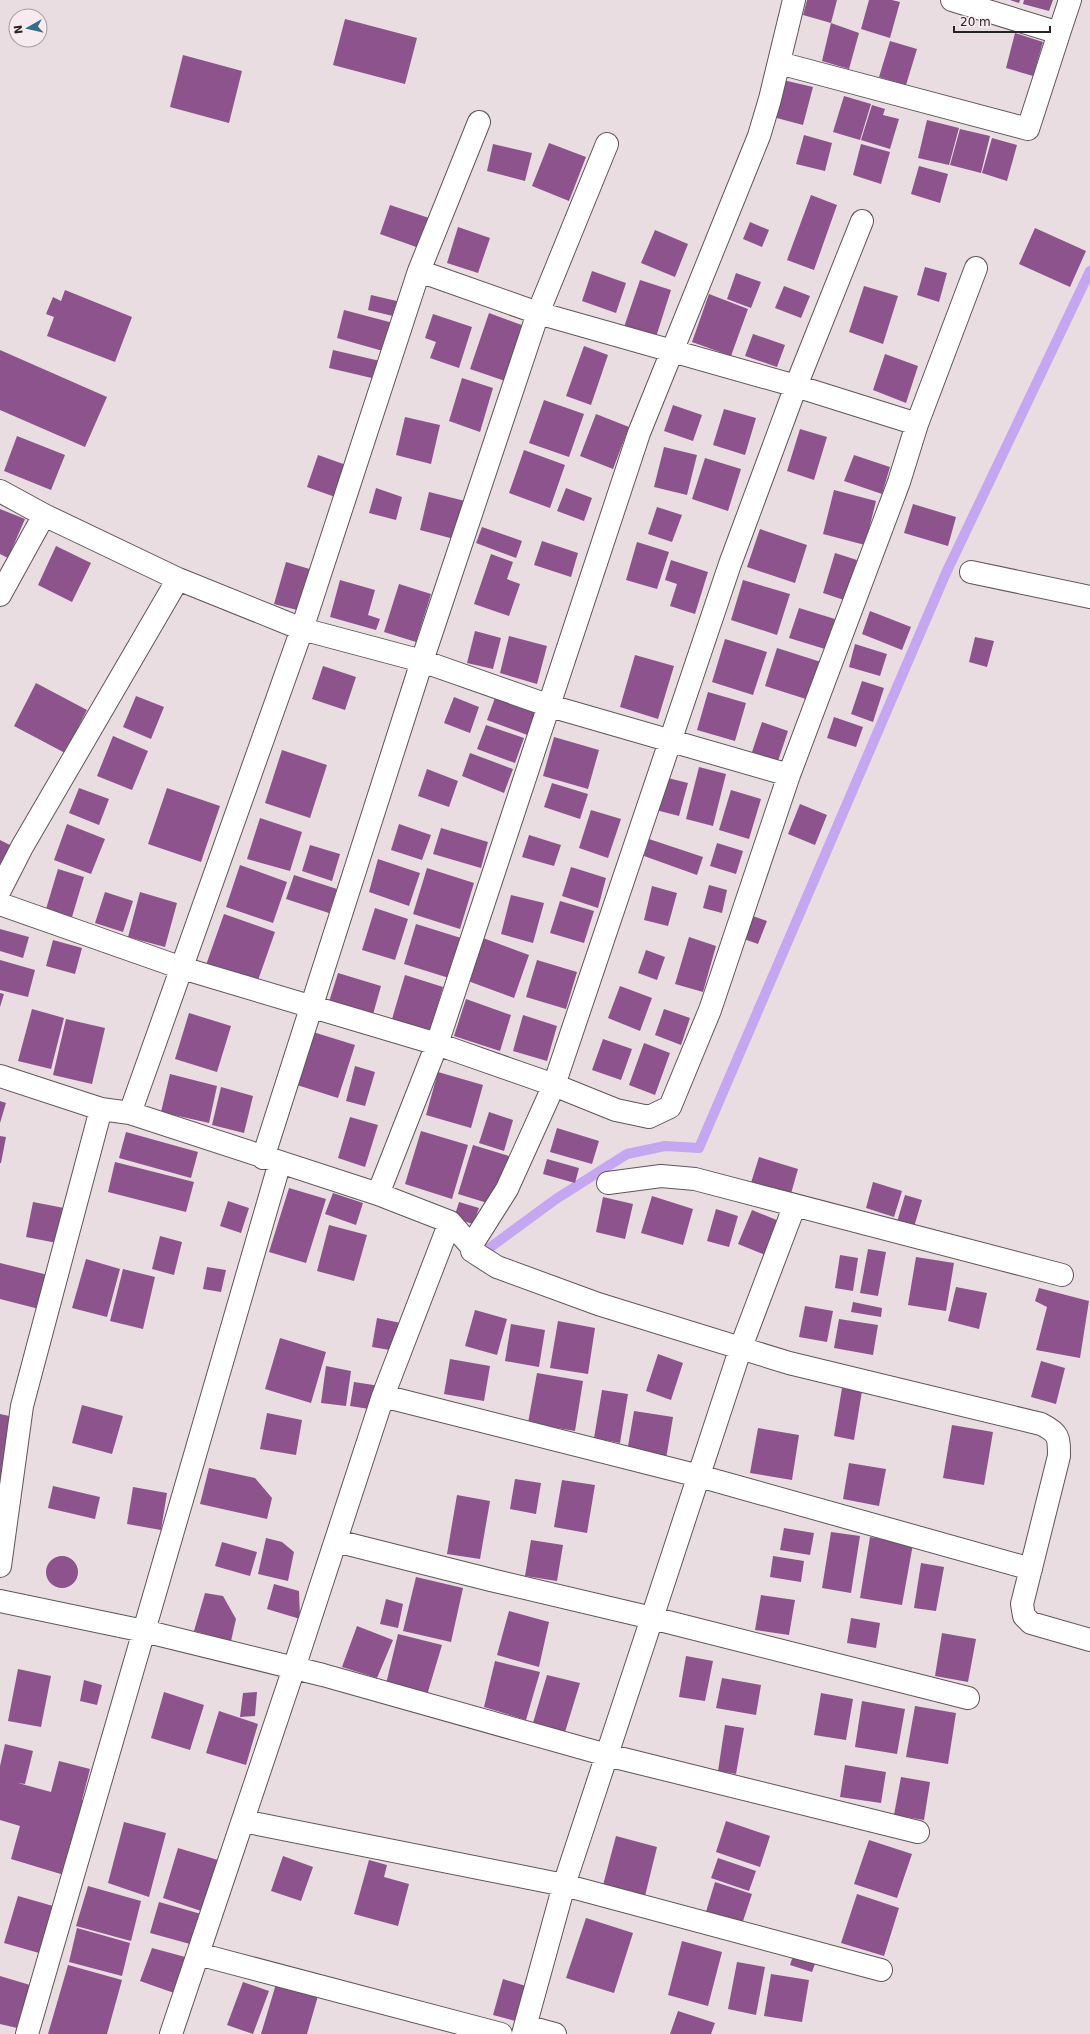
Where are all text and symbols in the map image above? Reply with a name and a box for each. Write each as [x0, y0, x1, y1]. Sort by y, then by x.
north arrow [8, 8, 48, 48]
scale bar [954, 8, 1050, 34]
text: 20 m [960, 15, 991, 29]
text: N [12, 24, 26, 35]

